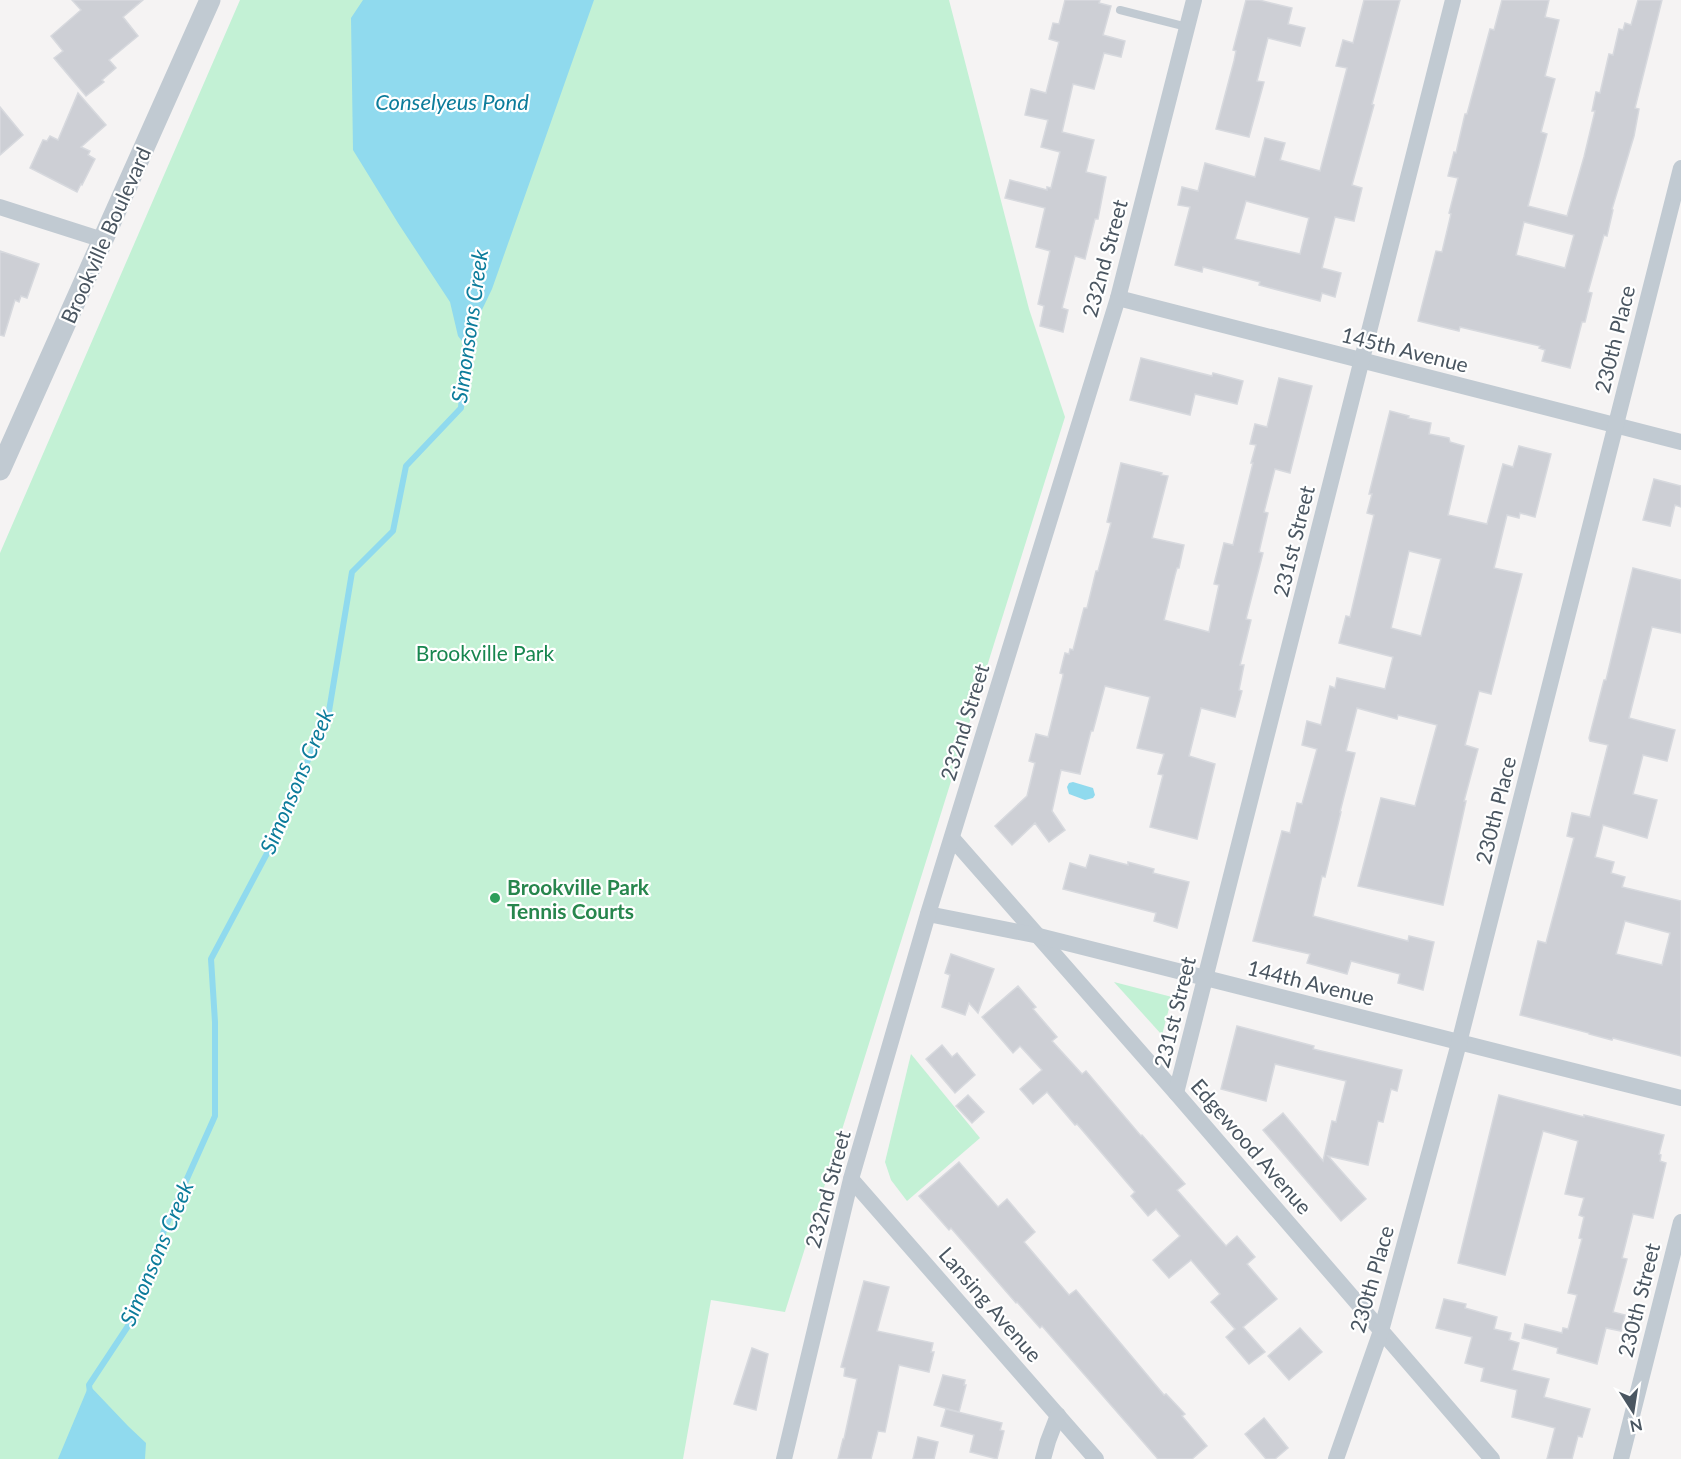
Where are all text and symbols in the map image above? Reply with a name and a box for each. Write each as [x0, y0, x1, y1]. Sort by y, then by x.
water label: Conselyeus Pond [375, 88, 529, 115]
street label: Brookville Boulevard [55, 143, 155, 327]
street label: 232nd Street [1076, 196, 1132, 320]
water label: Simonsons Creek [445, 247, 493, 404]
street label: 230th Place [1589, 283, 1639, 395]
street label: 145th Avenue [1339, 321, 1471, 377]
street label: 231st Street [1267, 482, 1319, 599]
park label: Brookville Park [416, 640, 554, 665]
street label: 232nd Street [934, 660, 994, 783]
water label: Simonsons Creek [253, 704, 339, 857]
street label: 230th Place [1470, 754, 1520, 866]
place label: Brookville Park Tennis Courts [507, 874, 650, 923]
marker: Brookville Park Tennis Courts [488, 891, 502, 905]
street label: 231st Street [1148, 953, 1200, 1070]
street label: 144th Avenue [1245, 954, 1377, 1010]
street label: Edgewood Avenue [1186, 1073, 1318, 1219]
street label: 232nd Street [799, 1127, 855, 1251]
water label: Simonsons Creek [113, 1176, 199, 1329]
street label: 230th Place [1344, 1223, 1398, 1335]
street label: 230th Street [1612, 1240, 1664, 1360]
street label: Lansing Avenue [934, 1241, 1048, 1367]
north arrow [1603, 1381, 1663, 1441]
text: N [1628, 1416, 1644, 1437]

